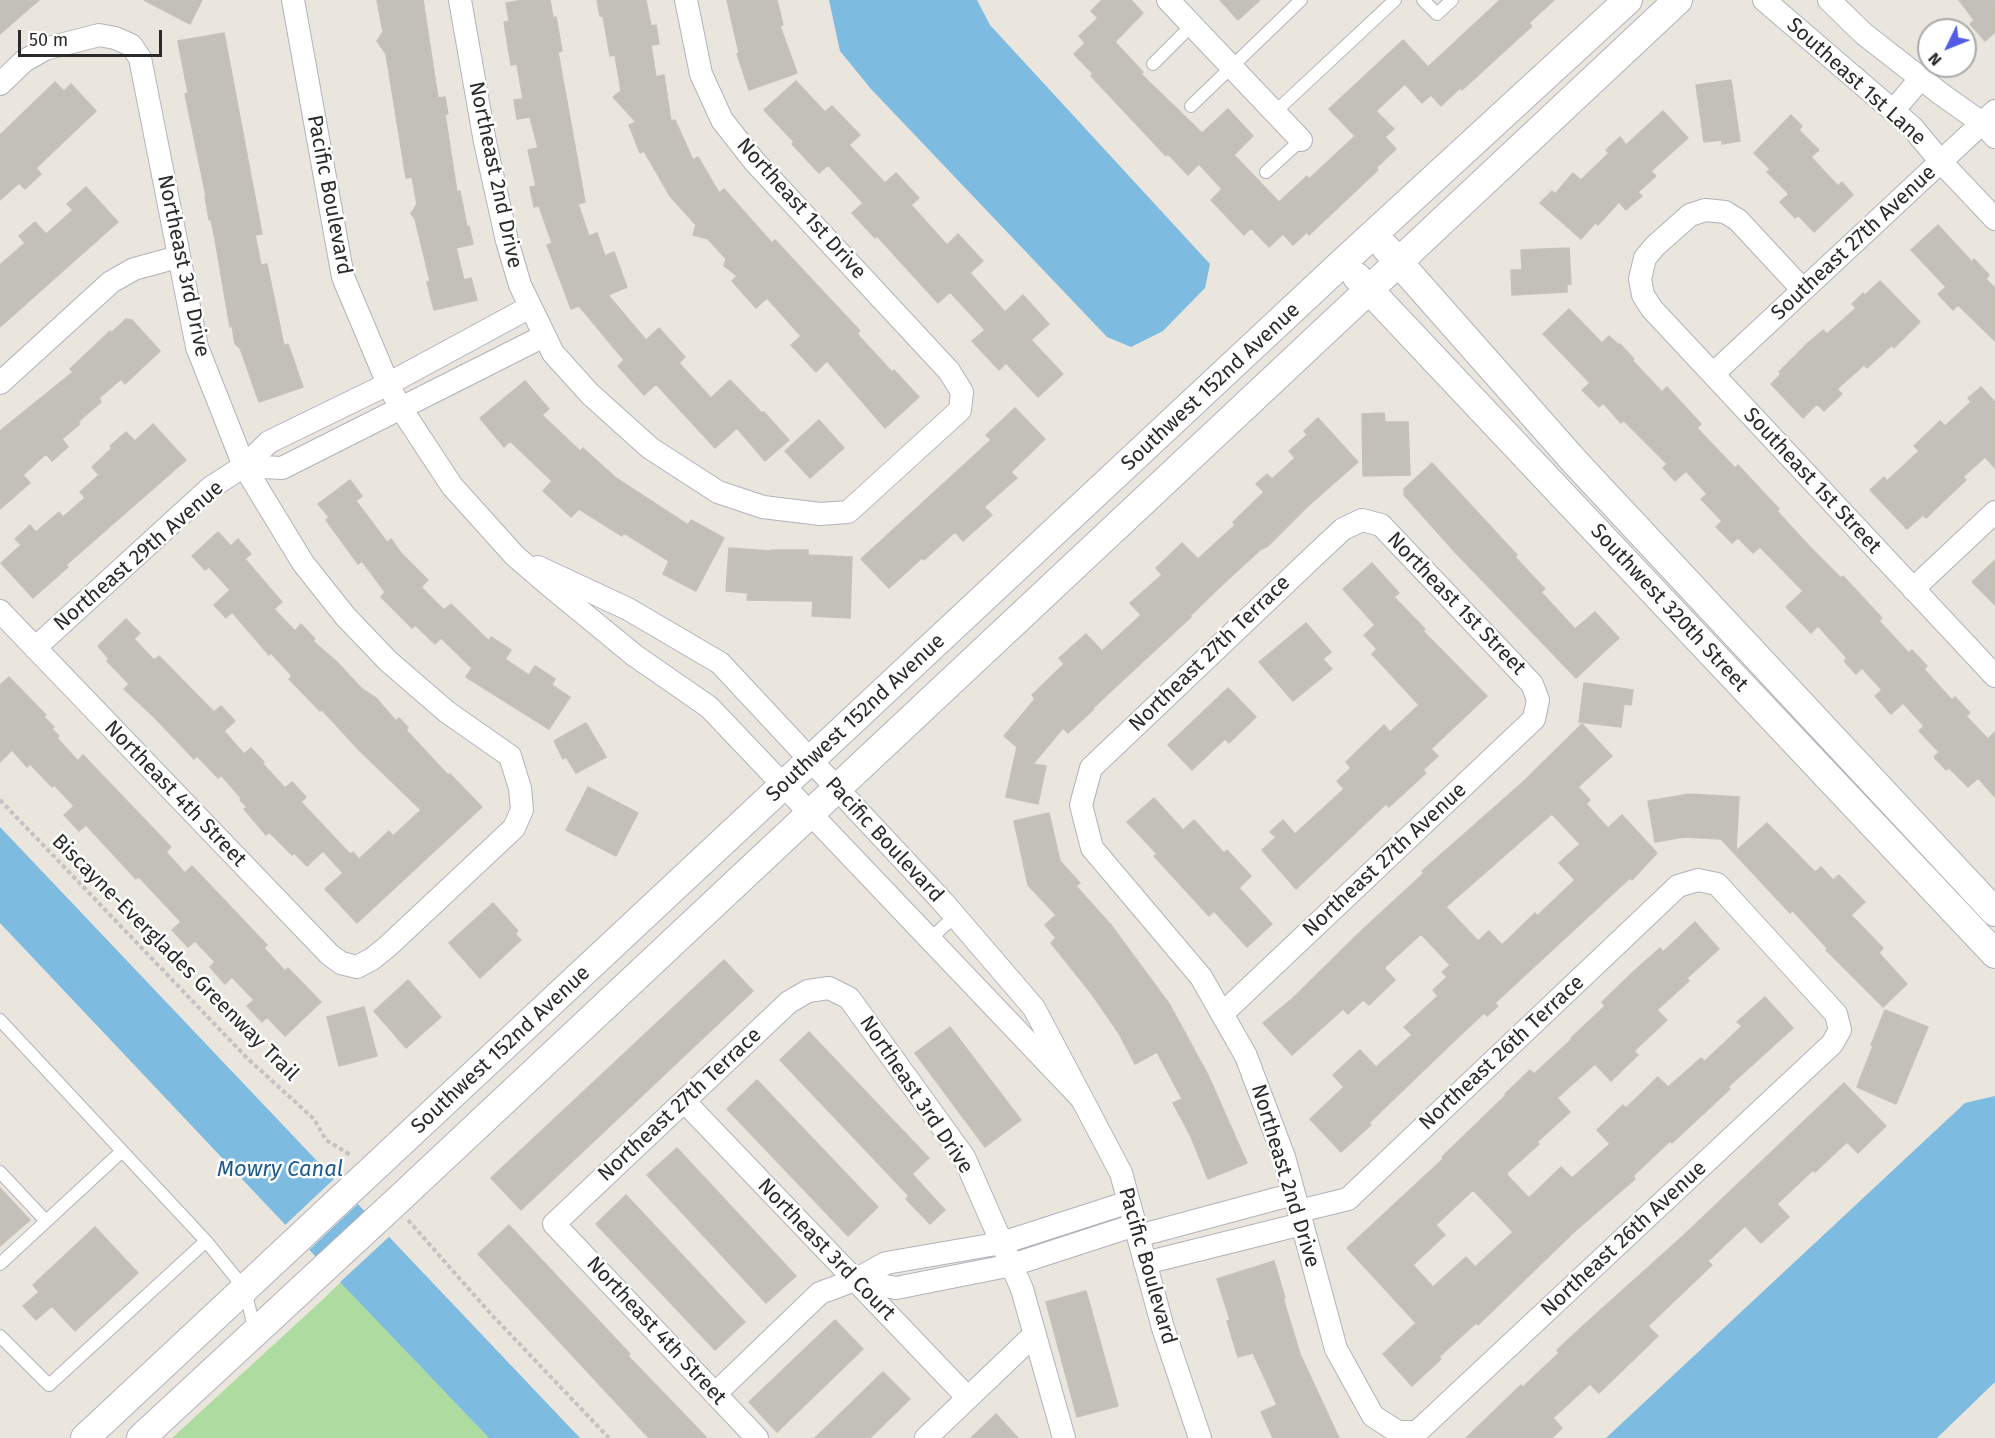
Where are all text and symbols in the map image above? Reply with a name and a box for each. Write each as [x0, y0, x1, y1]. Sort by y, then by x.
street label: Southeast 1st Lane [1781, 13, 1931, 151]
scale bar [21, 18, 165, 56]
north arrow [1917, 18, 1977, 78]
text: 50 m [29, 29, 68, 51]
text: N [1924, 49, 1946, 70]
street label: Northeast 2nd Drive [463, 79, 527, 271]
street label: Pacific Boulevard [301, 113, 357, 277]
street label: Northeast 1st Drive [731, 133, 871, 285]
street label: Southeast 27th Avenue [1766, 160, 1942, 326]
street label: Northeast 3rd Drive [151, 173, 215, 359]
street label: Southwest 152nd Avenue [1116, 298, 1306, 476]
street label: Southeast 1st Street [1738, 403, 1886, 559]
street label: Northeast 29th Avenue [49, 476, 229, 636]
street label: Southwest 320th Street [1585, 519, 1753, 697]
street label: Northeast 1st Street [1381, 527, 1531, 681]
street label: Northeast 27th Terrace [1124, 571, 1296, 737]
street label: Southwest 152nd Avenue [761, 629, 951, 807]
street label: Northeast 4th Street [99, 716, 251, 872]
street label: Pacific Boulevard [819, 772, 949, 908]
street label: Northeast 27th Avenue [1298, 778, 1472, 942]
street label: Biscayne-Everglades Greenway Trail [46, 829, 304, 1087]
street label: Southwest 152nd Avenue [406, 961, 596, 1139]
street label: Northeast 26th Terrace [1414, 970, 1590, 1136]
street label: Northeast 3rd Drive [854, 1011, 978, 1179]
street label: Northeast 27th Terrace [593, 1023, 767, 1187]
street label: Northeast 2nd Drive [1245, 1081, 1325, 1271]
street label: Northeast 26th Avenue [1536, 1156, 1712, 1322]
water label: Mowry Canal [217, 1157, 343, 1183]
street label: Northeast 3rd Court [752, 1174, 900, 1326]
street label: Pacific Boulevard [1113, 1185, 1181, 1347]
street label: Northeast 4th Street [581, 1252, 731, 1410]

